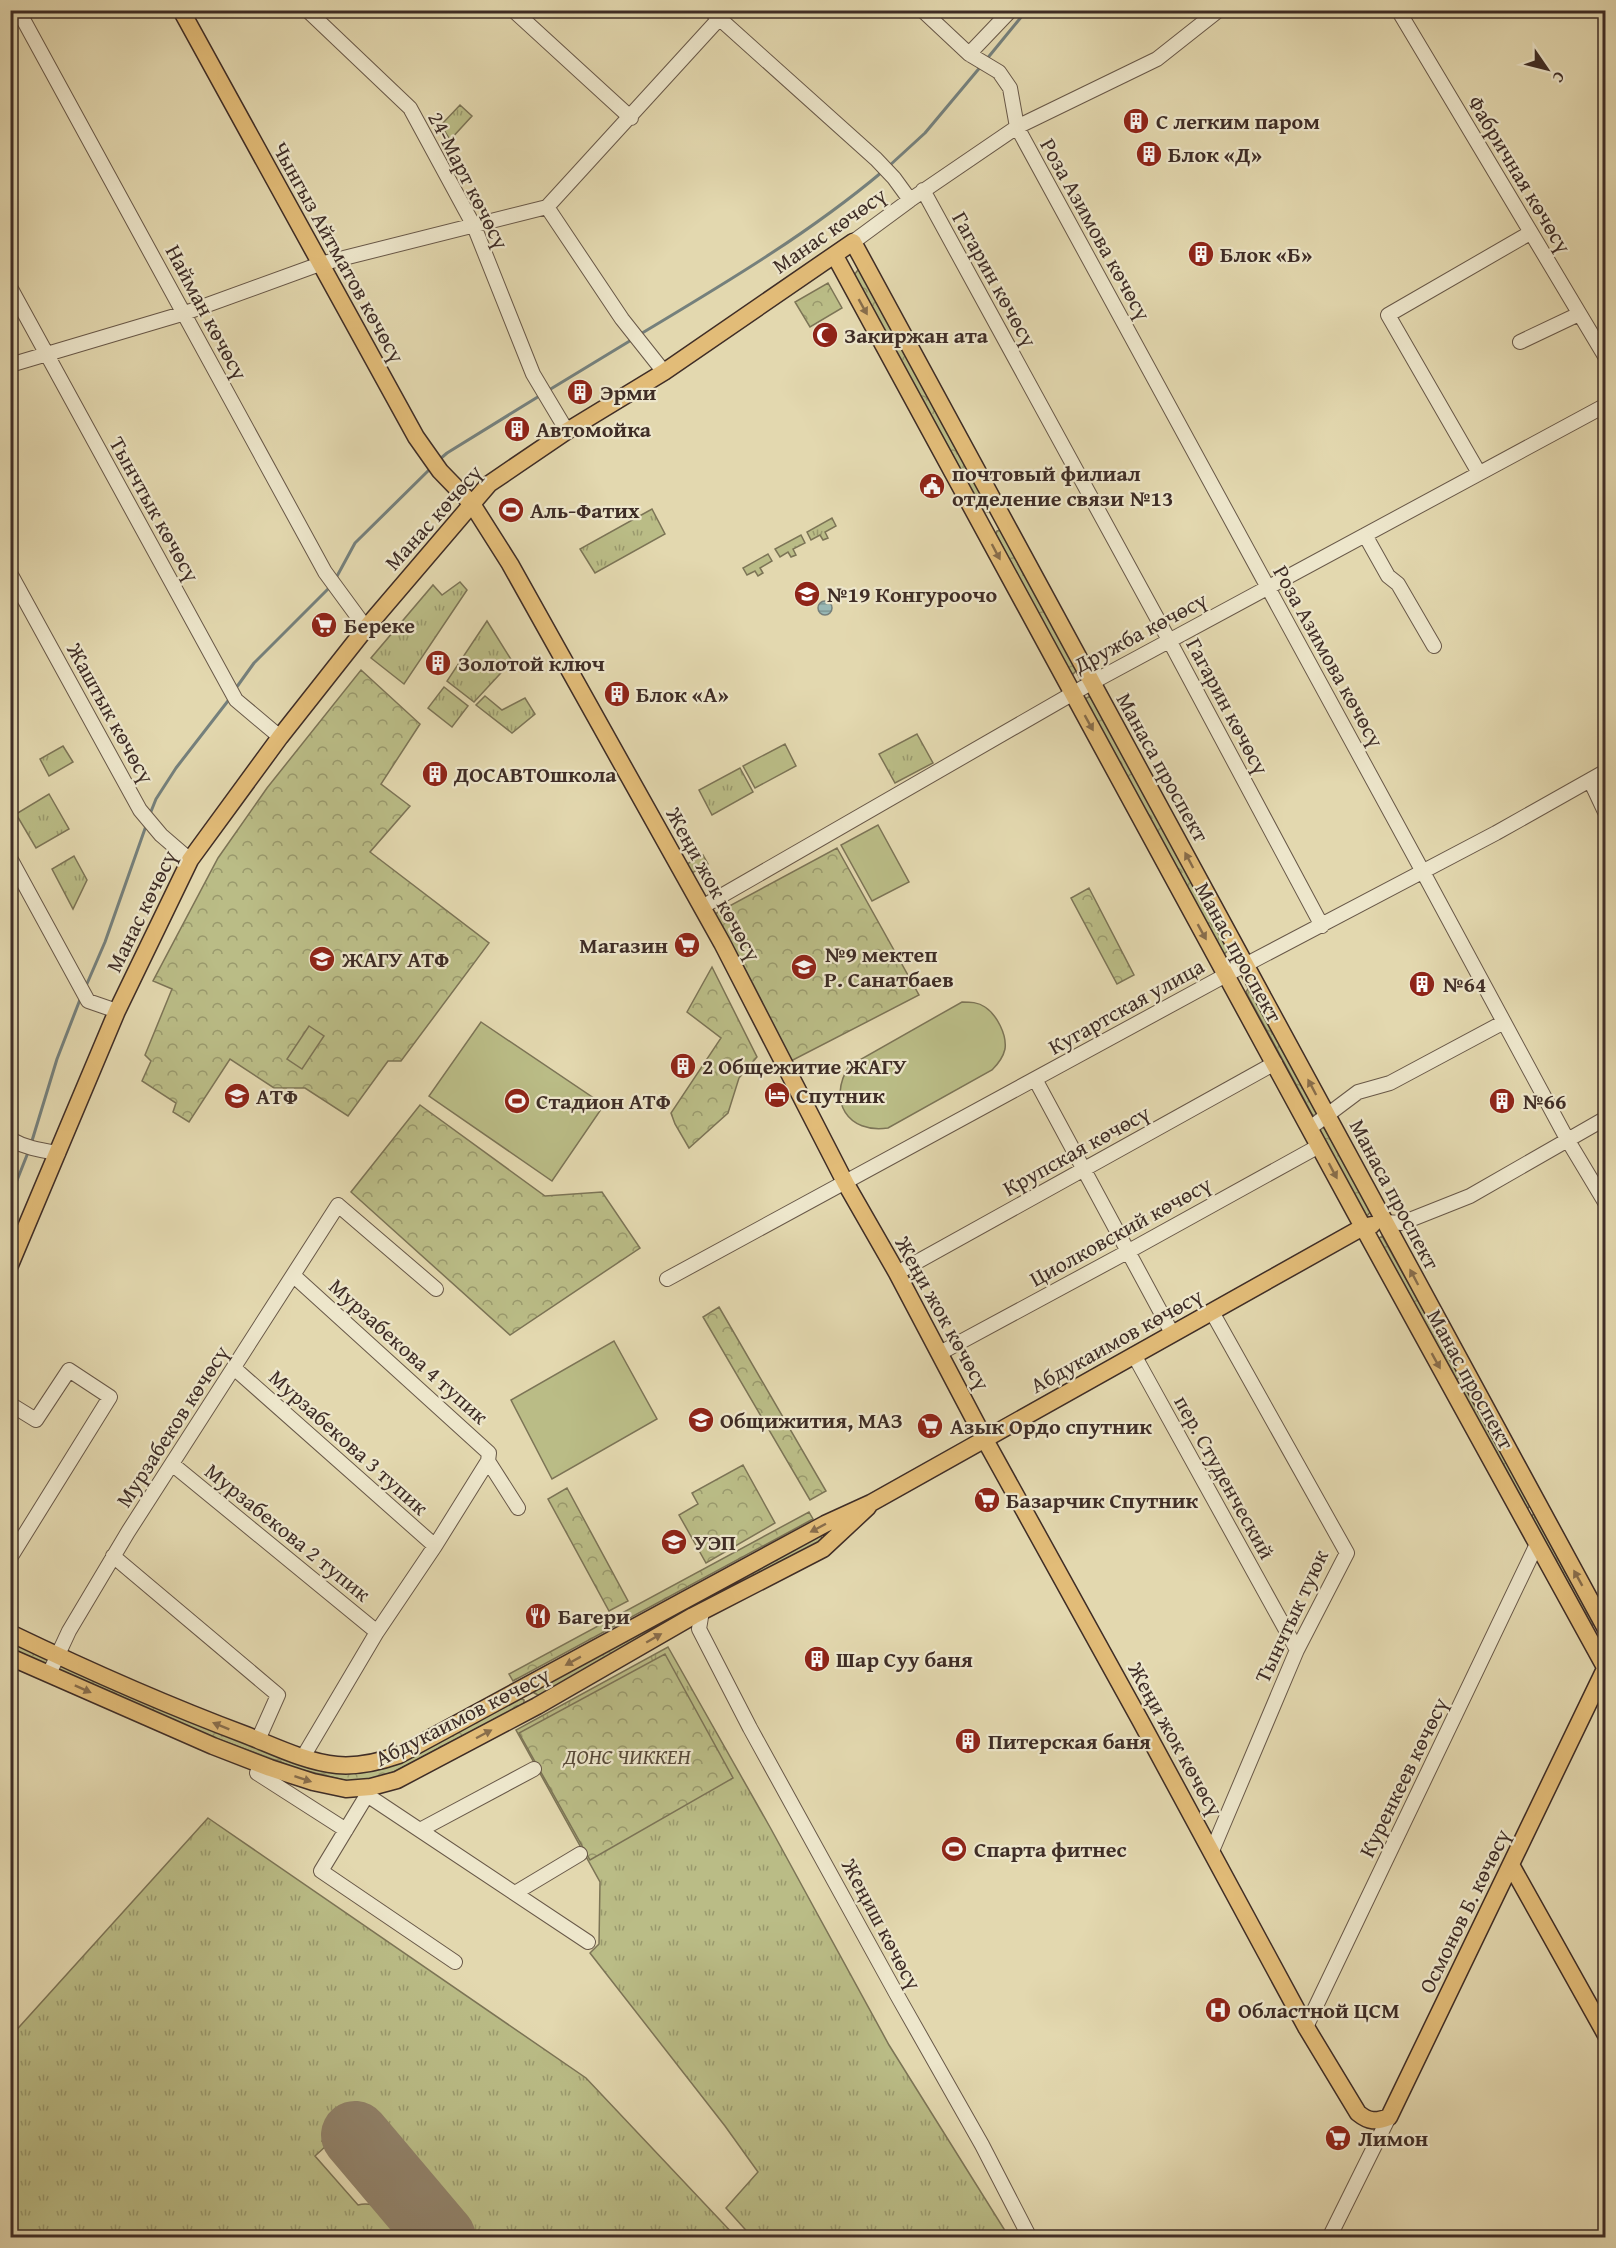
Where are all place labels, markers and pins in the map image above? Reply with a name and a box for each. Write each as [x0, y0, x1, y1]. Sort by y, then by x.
place label: С легким паром [1156, 105, 1320, 137]
building icon: С легким паром [1121, 106, 1151, 136]
place label: Блок «Д» [1168, 138, 1262, 170]
building icon: Блок «Д» [1134, 139, 1164, 169]
place label: Блок «Б» [1220, 238, 1312, 270]
building icon: Блок «Б» [1186, 239, 1216, 269]
place label: Закиржан ата [844, 319, 989, 351]
mosque icon: Закиржан ата [810, 320, 840, 350]
place label: Эрми [600, 376, 657, 408]
building icon: Эрми [565, 377, 595, 407]
place label: Автомойка [536, 413, 652, 445]
building icon: Автомойка [502, 414, 532, 444]
place label: почтовый филиал отделение связи №13 [952, 457, 1173, 514]
public building icon: почтовый филиал отделение связи №13 [917, 471, 947, 501]
place label: Аль-Фатих [530, 494, 640, 526]
sports icon: Аль-Фатих [496, 495, 526, 525]
place label: №19 Конгуроочо [826, 578, 998, 610]
school or university icon: №19 Конгуроочо [792, 579, 822, 609]
place label: Береке [344, 609, 415, 641]
supermarket icon: Береке [309, 610, 339, 640]
place label: Золотой ключ [458, 647, 605, 679]
building icon: Золотой ключ [423, 648, 453, 678]
place label: Блок «А» [636, 678, 729, 710]
building icon: Блок «А» [602, 679, 632, 709]
place label: ДОСАВТОшкола [453, 758, 617, 790]
building icon: ДОСАВТОшкола [420, 759, 450, 789]
place label: Магазин [579, 929, 668, 961]
supermarket icon: Магазин [672, 930, 702, 960]
place label: №9 мектеп Р. Санатбаев [824, 938, 954, 995]
place label: ЖАГУ АТФ [341, 943, 449, 975]
school or university icon: ЖАГУ АТФ [307, 944, 337, 974]
school or university icon: №9 мектеп Р. Санатбаев [789, 952, 819, 982]
place label: №64 [1442, 968, 1486, 1000]
building icon: №64 [1407, 969, 1437, 999]
place label: 2 Общежитие ЖАГУ [702, 1050, 907, 1082]
building icon: 2 Общежитие ЖАГУ [668, 1051, 698, 1081]
place label: Спутник [796, 1079, 885, 1111]
place label: АТФ [256, 1080, 298, 1112]
hotel icon: Спутник [762, 1080, 792, 1110]
school or university icon: АТФ [222, 1081, 252, 1111]
place label: Стадион АТФ [536, 1085, 671, 1117]
place label: №66 [1522, 1085, 1566, 1117]
sports icon: Стадион АТФ [502, 1086, 532, 1116]
building icon: №66 [1487, 1086, 1517, 1116]
place label: Общижития, МАЗ [720, 1404, 903, 1436]
school or university icon: Общижития, МАЗ [686, 1405, 716, 1435]
place label: Азык Ордо спутник [950, 1410, 1152, 1442]
supermarket icon: Азык Ордо спутник [915, 1411, 945, 1441]
place label: Базарчик Спутник [1006, 1484, 1199, 1516]
supermarket icon: Базарчик Спутник [972, 1485, 1002, 1515]
place label: УЭП [694, 1526, 736, 1558]
school or university icon: УЭП [659, 1527, 689, 1557]
place label: Багери [558, 1600, 630, 1632]
restaurant icon: Багери [523, 1601, 553, 1631]
place label: Шар Суу баня [836, 1643, 973, 1675]
building icon: Шар Суу баня [802, 1644, 832, 1674]
place label: Питерская баня [988, 1725, 1151, 1757]
building icon: Питерская баня [953, 1726, 983, 1756]
place label: Спарта фитнес [974, 1833, 1127, 1865]
sports icon: Спарта фитнес [939, 1834, 969, 1864]
place label: Областной ЦСМ [1238, 1994, 1400, 2026]
hospital icon: Областной ЦСМ [1203, 1995, 1233, 2025]
place label: Лимон [1358, 2122, 1428, 2154]
supermarket icon: Лимон [1323, 2123, 1353, 2153]

